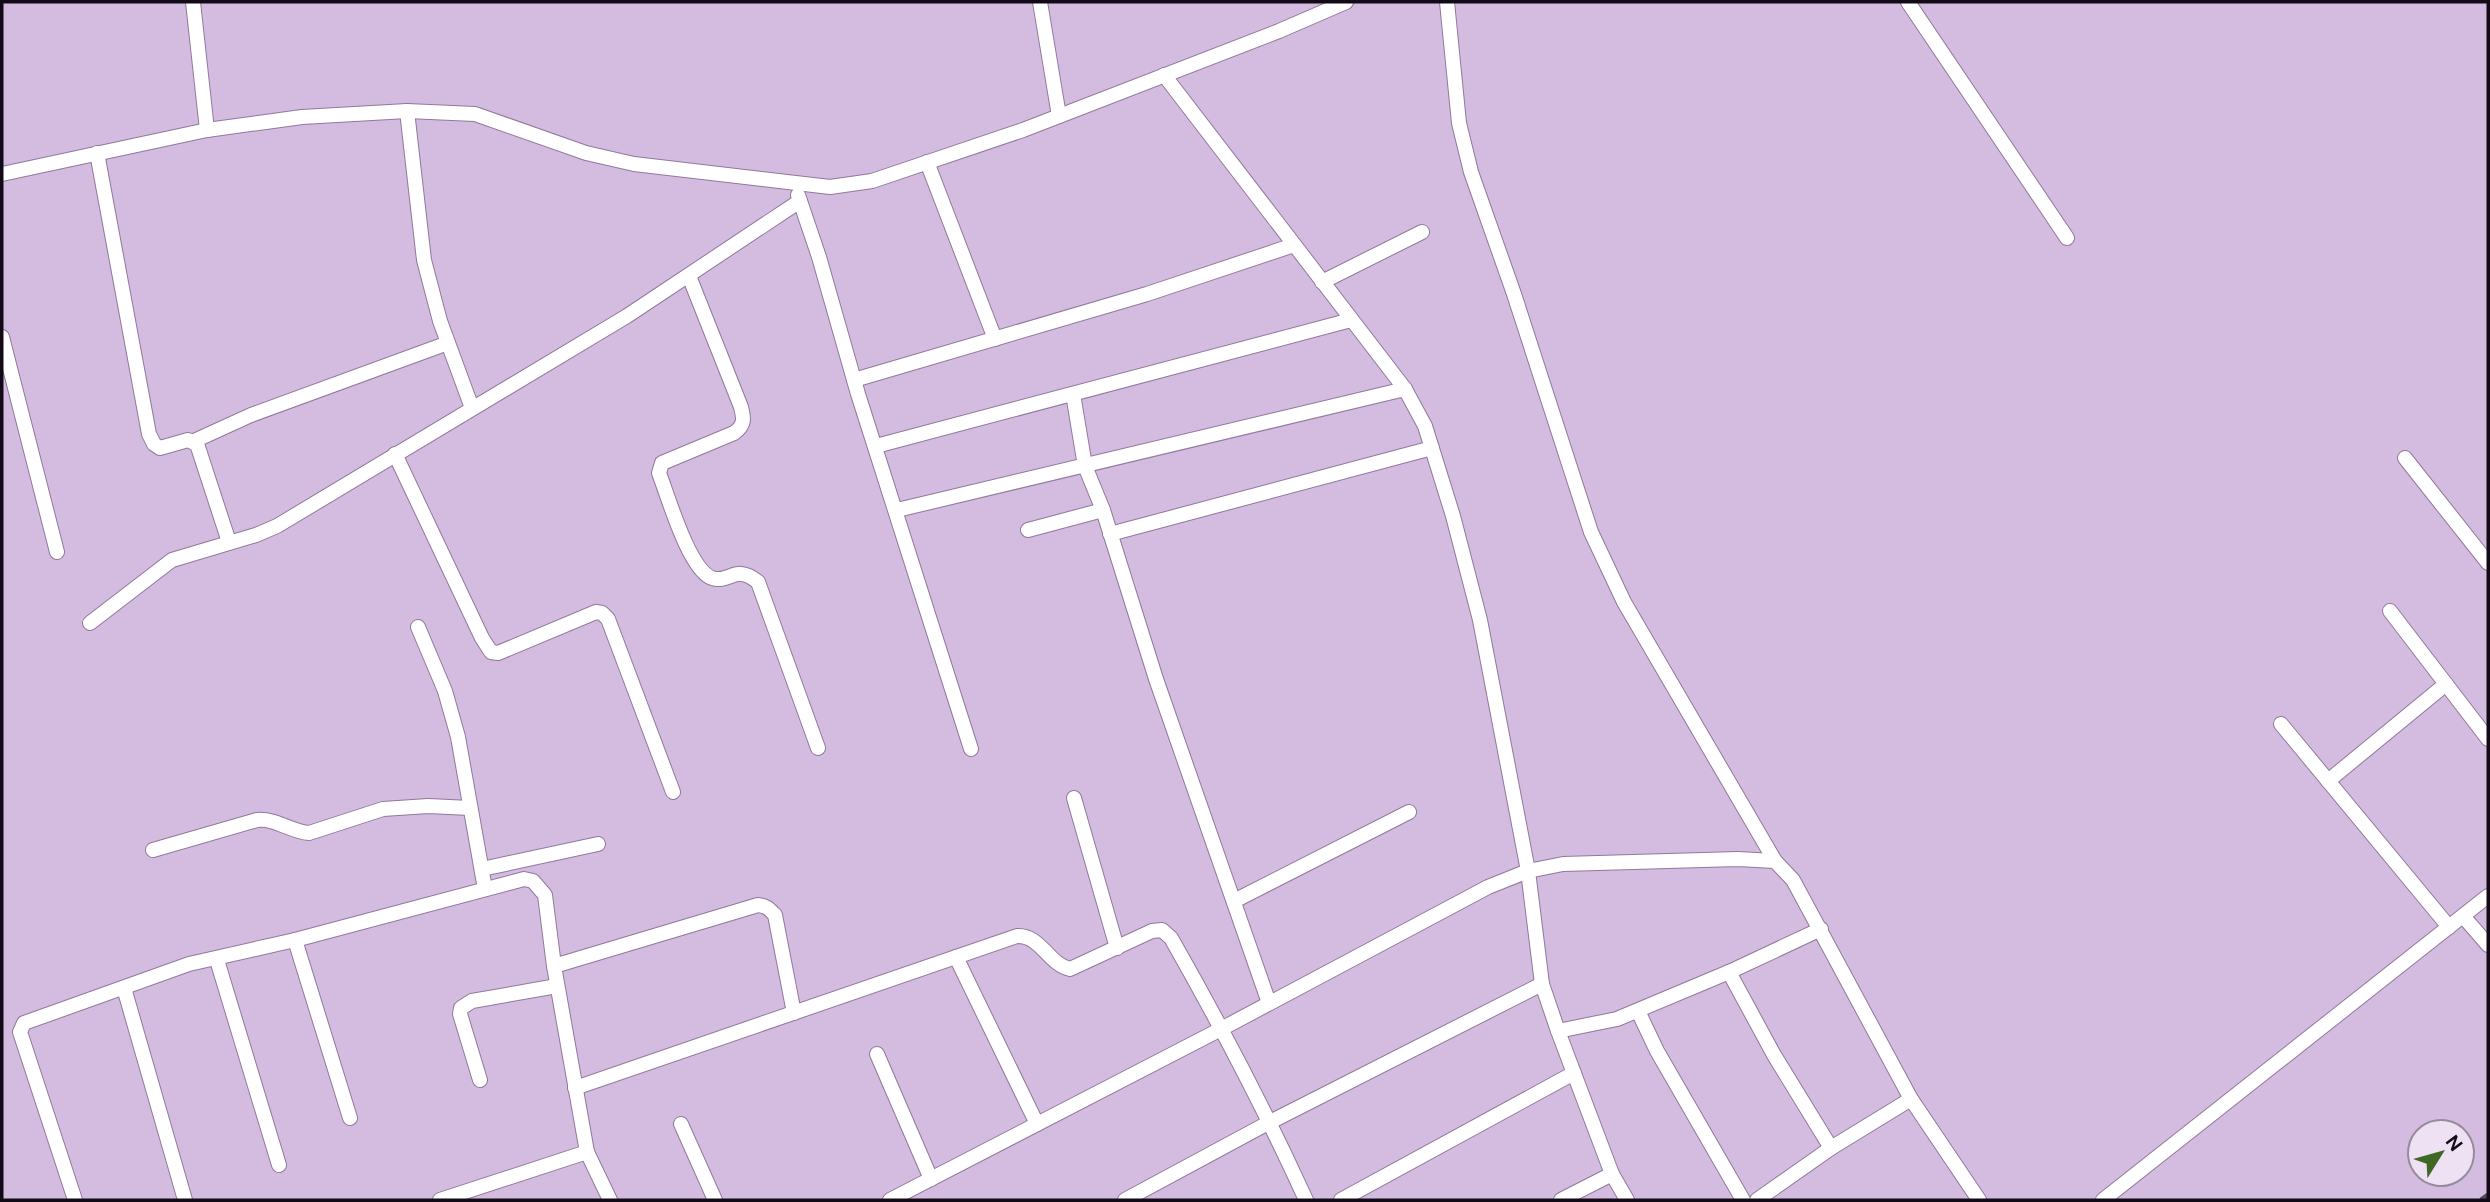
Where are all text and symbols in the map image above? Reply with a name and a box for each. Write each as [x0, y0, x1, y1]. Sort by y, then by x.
north arrow [2406, 1118, 2476, 1188]
text: N [2440, 1130, 2468, 1156]

